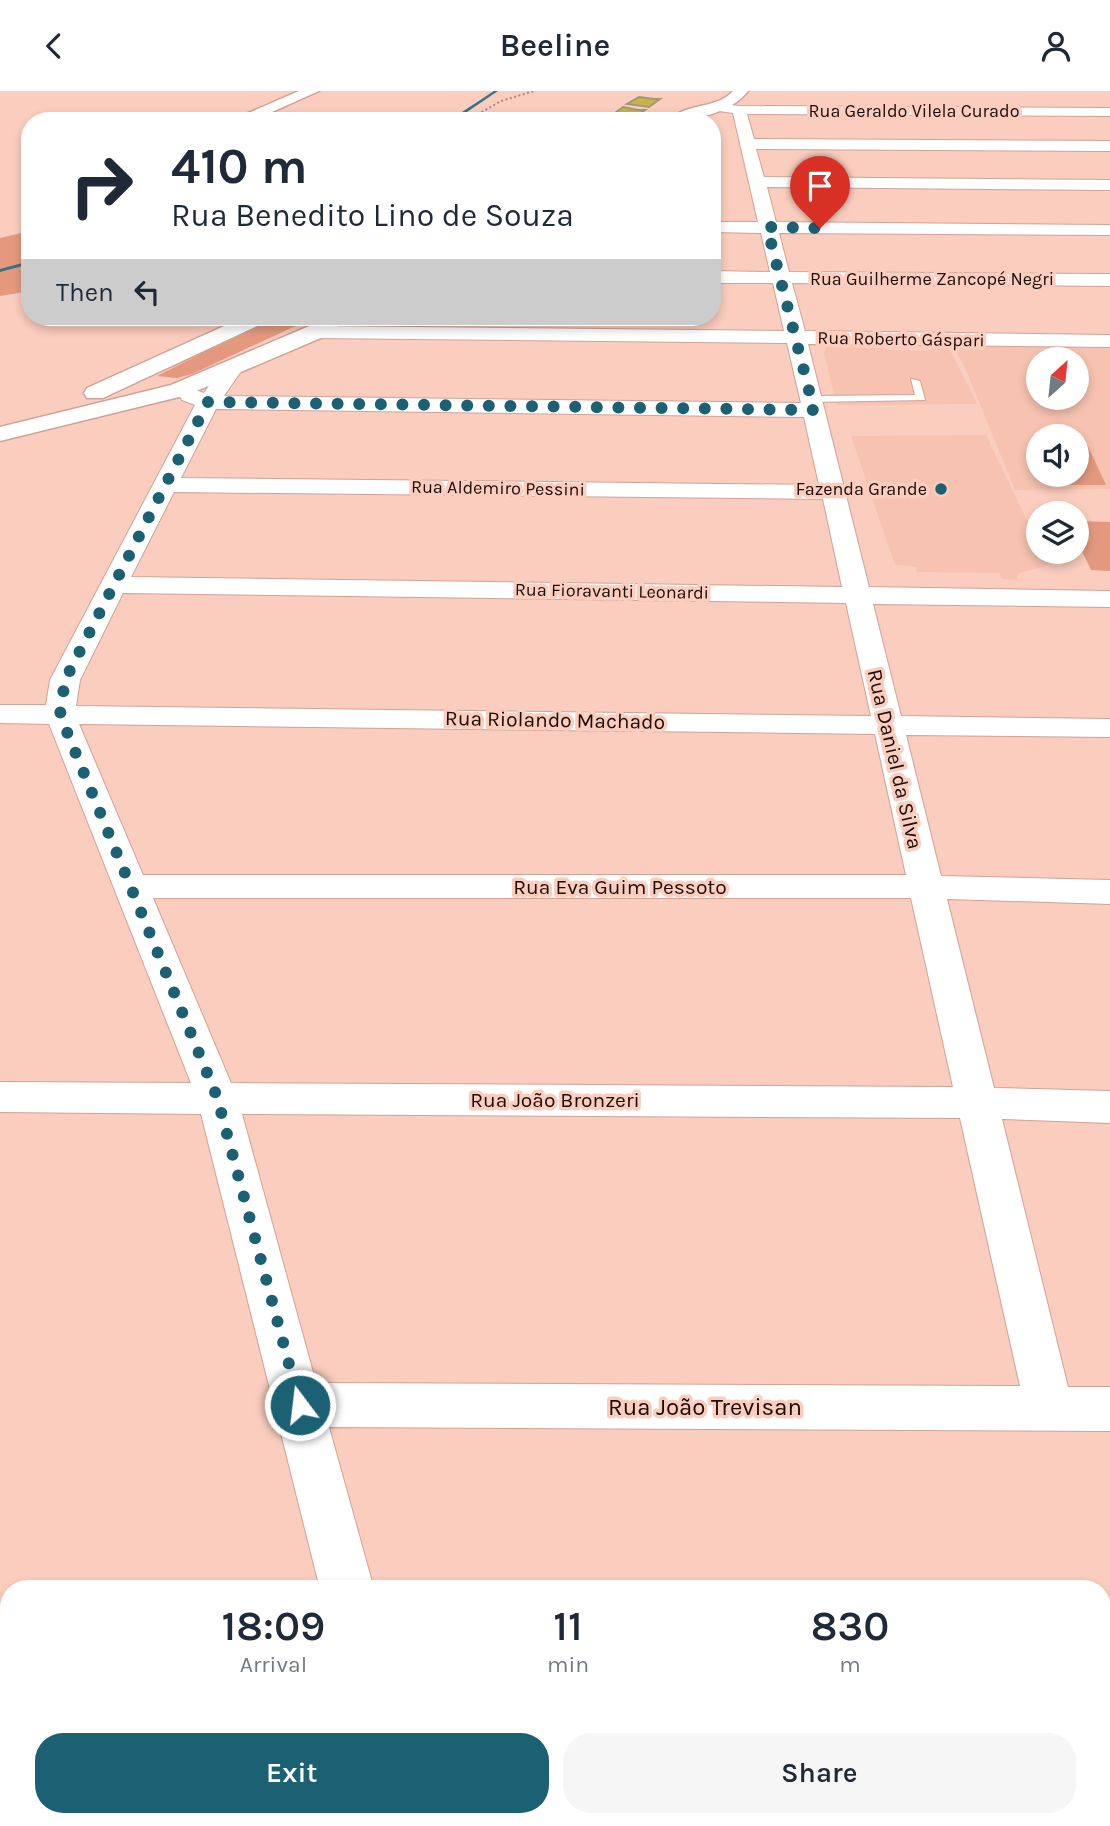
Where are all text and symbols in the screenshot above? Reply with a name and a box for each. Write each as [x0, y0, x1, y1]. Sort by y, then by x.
icon: back [35, 27, 73, 65]
text: Beeline [500, 27, 610, 64]
icon: person [1037, 27, 1075, 65]
street label: Rua Geraldo Vilela Curado [808, 100, 1020, 122]
text: 410 m [171, 138, 308, 195]
icon: right [56, 140, 147, 231]
pin [790, 156, 850, 228]
icon: arrive [801, 167, 839, 205]
text: Rua Benedito Lino de Souza [171, 197, 574, 234]
street label: Rua Guilherme Zancopé Negri [810, 268, 1054, 290]
icon: left [128, 273, 166, 311]
text: Then [56, 277, 114, 308]
street label: Rua Roberto Gáspari [817, 327, 985, 351]
north arrow [1026, 347, 1088, 409]
map controls [1026, 347, 1089, 564]
button: sound [1026, 424, 1089, 487]
street label: Rua Aldemiro Pessini [411, 475, 585, 501]
place label: Fazenda Grande [796, 478, 927, 500]
marker: Fazenda Grande [933, 481, 949, 497]
button: layers [1026, 501, 1089, 564]
street label: Rua Fioravanti Leonardi [515, 578, 709, 604]
street label: Rua Daniel da Silva [863, 667, 927, 851]
street label: Rua Riolando Machado [445, 706, 665, 734]
street label: Rua Eva Guim Pessoto [513, 875, 727, 899]
street label: Rua João Bronzeri [470, 1088, 640, 1112]
position arrow [263, 1368, 337, 1442]
street label: Rua João Trevisan [608, 1393, 802, 1421]
text: 18:09 [222, 1601, 325, 1651]
text: 11 [553, 1601, 583, 1651]
text: 830 [811, 1601, 889, 1651]
text: Arrival [240, 1651, 307, 1678]
text: min [547, 1651, 589, 1678]
text: m [839, 1651, 861, 1678]
button: Exit [35, 1733, 549, 1813]
button: Share [563, 1733, 1076, 1813]

